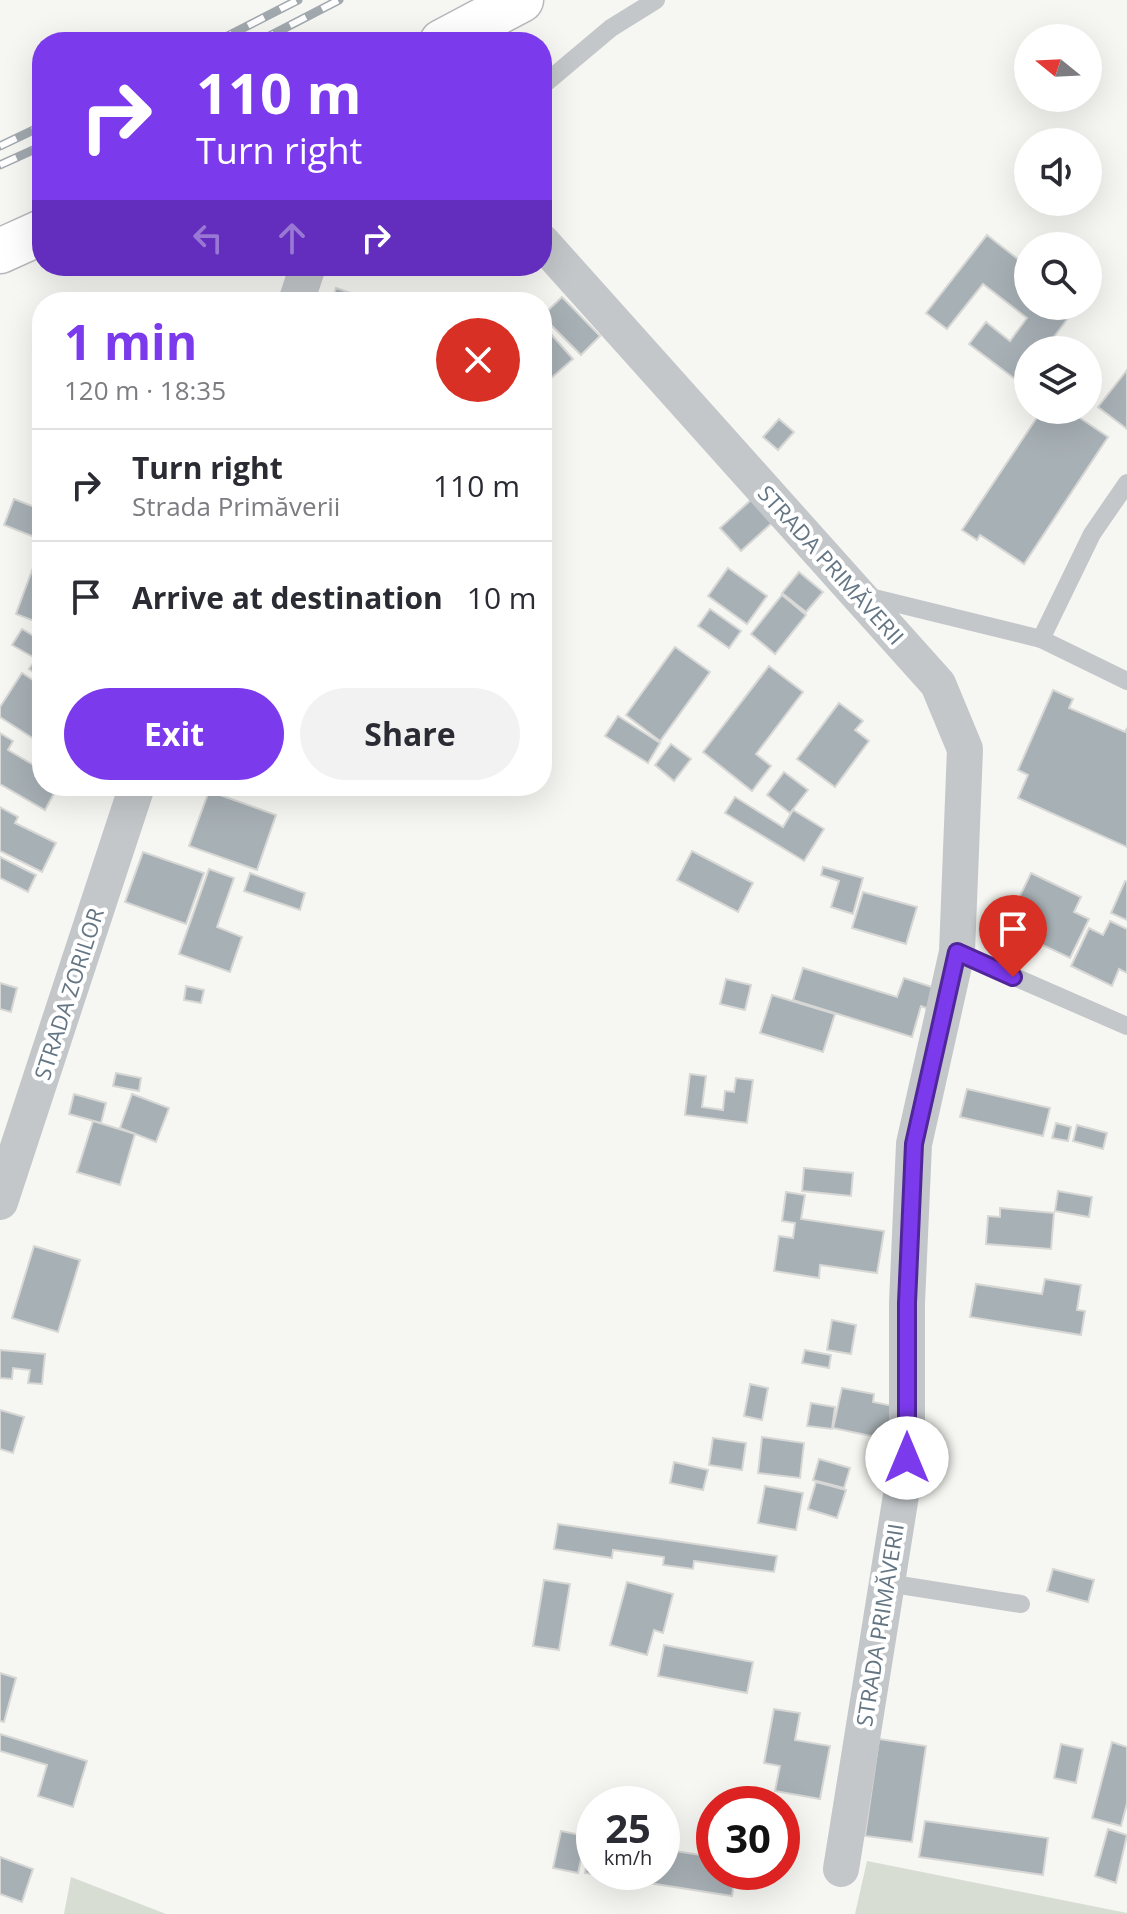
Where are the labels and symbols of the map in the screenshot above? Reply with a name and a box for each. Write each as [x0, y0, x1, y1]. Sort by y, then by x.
north arrow [1014, 24, 1102, 112]
street label: STRADA PRIMĂVERII [752, 478, 912, 651]
pin [979, 895, 1047, 977]
street label: STRADA ZORILOR [26, 904, 110, 1083]
position arrow [865, 1416, 949, 1500]
street label: STRADA PRIMĂVERII [848, 1521, 910, 1728]
speed limit sign: 30 [696, 1786, 800, 1890]

